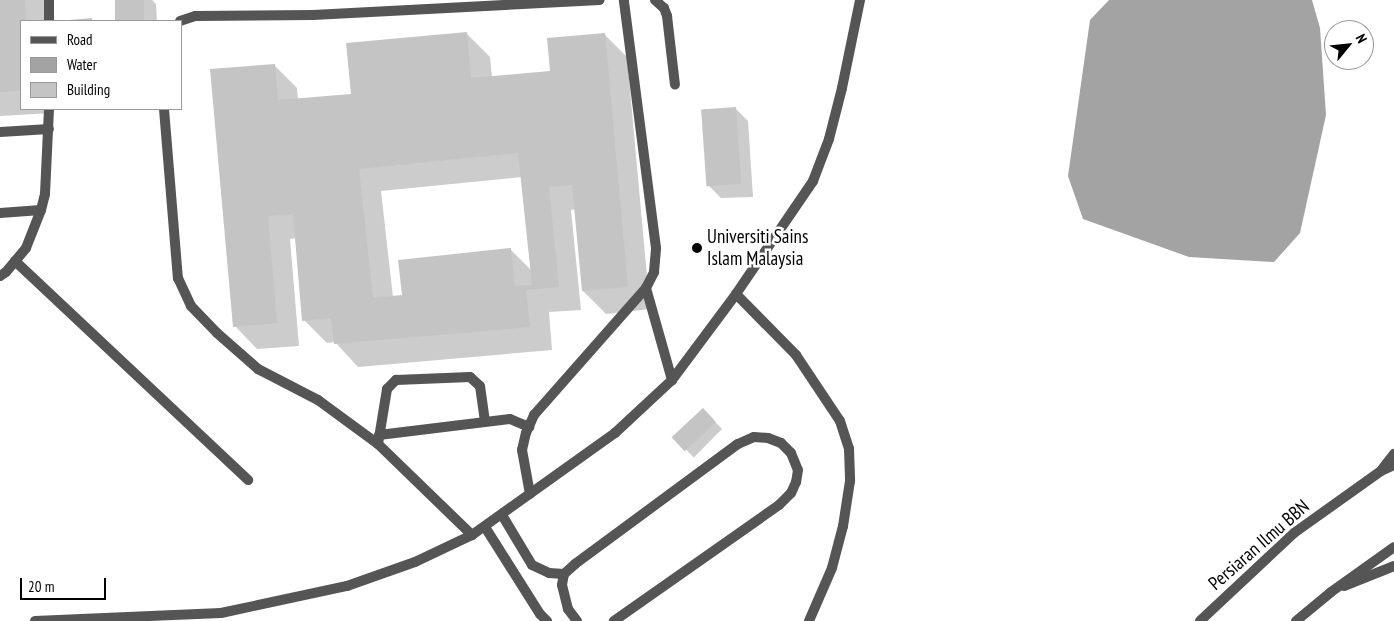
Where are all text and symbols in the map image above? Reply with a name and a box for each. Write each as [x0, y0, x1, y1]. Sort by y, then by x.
legend [20, 20, 182, 110]
north arrow [1324, 20, 1374, 70]
text: Road [67, 30, 93, 49]
text: N [1352, 31, 1371, 46]
text: Water [67, 55, 97, 74]
text: Building [67, 80, 110, 99]
place label: Universiti Sains Islam Malaysia [707, 226, 808, 270]
marker: Universiti Sains Islam Malaysia [691, 242, 703, 254]
street label: Persiaran Ilmu BBN [1204, 495, 1314, 595]
scale bar [22, 568, 109, 600]
text: 20 m [28, 577, 54, 596]

